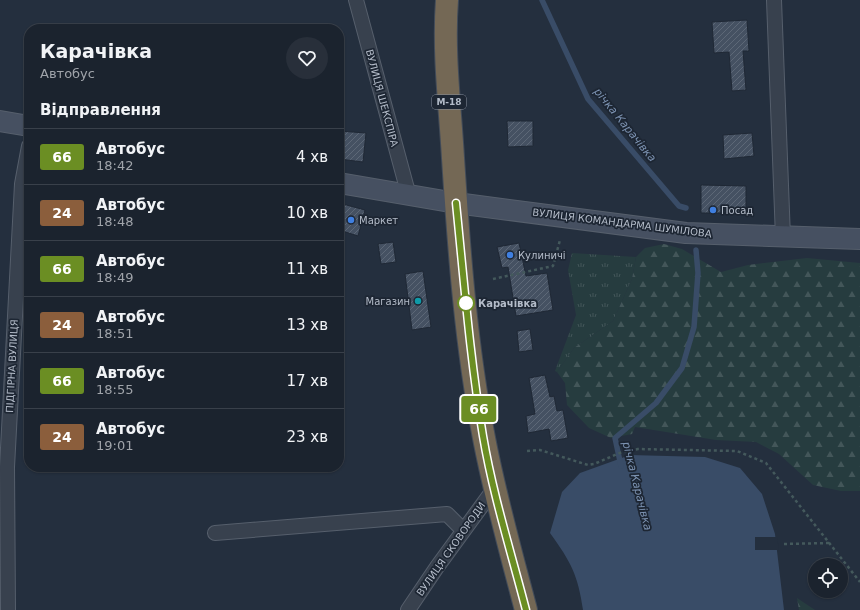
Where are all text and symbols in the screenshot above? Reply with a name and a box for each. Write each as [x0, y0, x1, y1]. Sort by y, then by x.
button: heart [286, 37, 328, 79]
text: Карачівка [40, 40, 152, 62]
street label: ВУЛИЦЯ ШЕКСПІРА [364, 48, 400, 148]
text: Автобус [40, 66, 95, 81]
water label: річка Карачівка [591, 85, 659, 165]
road number: М-18 [432, 95, 466, 109]
text: Відправлення [40, 101, 161, 119]
text: Автобус [96, 140, 165, 158]
text: 4 хв [296, 148, 328, 166]
text: 66 [52, 149, 72, 165]
text: 18:42 [96, 158, 133, 173]
text: Автобус [96, 196, 165, 214]
text: 10 хв [286, 204, 328, 222]
text: 24 [52, 205, 72, 221]
marker: Посад [708, 205, 718, 215]
place label: Посад [721, 205, 753, 216]
street label: ВУЛИЦЯ КОМАНДАРМА ШУМІЛОВА [532, 207, 712, 239]
text: 18:48 [96, 214, 133, 229]
marker: Маркет [346, 215, 356, 225]
place label: Маркет [359, 215, 398, 226]
marker: Кулиничі [505, 250, 515, 260]
place label: Кулиничі [518, 250, 566, 261]
text: Автобус [96, 252, 165, 270]
text: 11 хв [286, 260, 328, 278]
text: 66 [52, 261, 72, 277]
text: 18:49 [96, 270, 133, 285]
marker: Карачівка [457, 294, 475, 312]
place label: Магазин [366, 296, 410, 307]
marker: Магазин [413, 296, 423, 306]
place label: Карачівка [478, 298, 537, 309]
text: Автобус [96, 308, 165, 326]
text: 13 хв [286, 316, 328, 334]
text: 24 [52, 317, 72, 333]
street label: ПІДГІРНА ВУЛИЦЯ [4, 319, 20, 413]
text: 18:51 [96, 326, 133, 341]
text: Автобус [96, 364, 165, 382]
text: 17 хв [286, 372, 328, 390]
text: 66 [52, 373, 72, 389]
text: 18:55 [96, 382, 133, 397]
line badge: 66 [461, 396, 497, 422]
text: 66 [469, 401, 489, 417]
text: Автобус [96, 420, 165, 438]
text: 23 хв [286, 428, 328, 446]
text: 24 [52, 429, 72, 445]
text: 19:01 [96, 438, 133, 453]
water label: річка Карачівка [619, 439, 654, 532]
street label: ВУЛИЦЯ СКОВОРОДИ [414, 500, 488, 598]
map controls [808, 558, 848, 598]
button: locate [808, 558, 848, 598]

